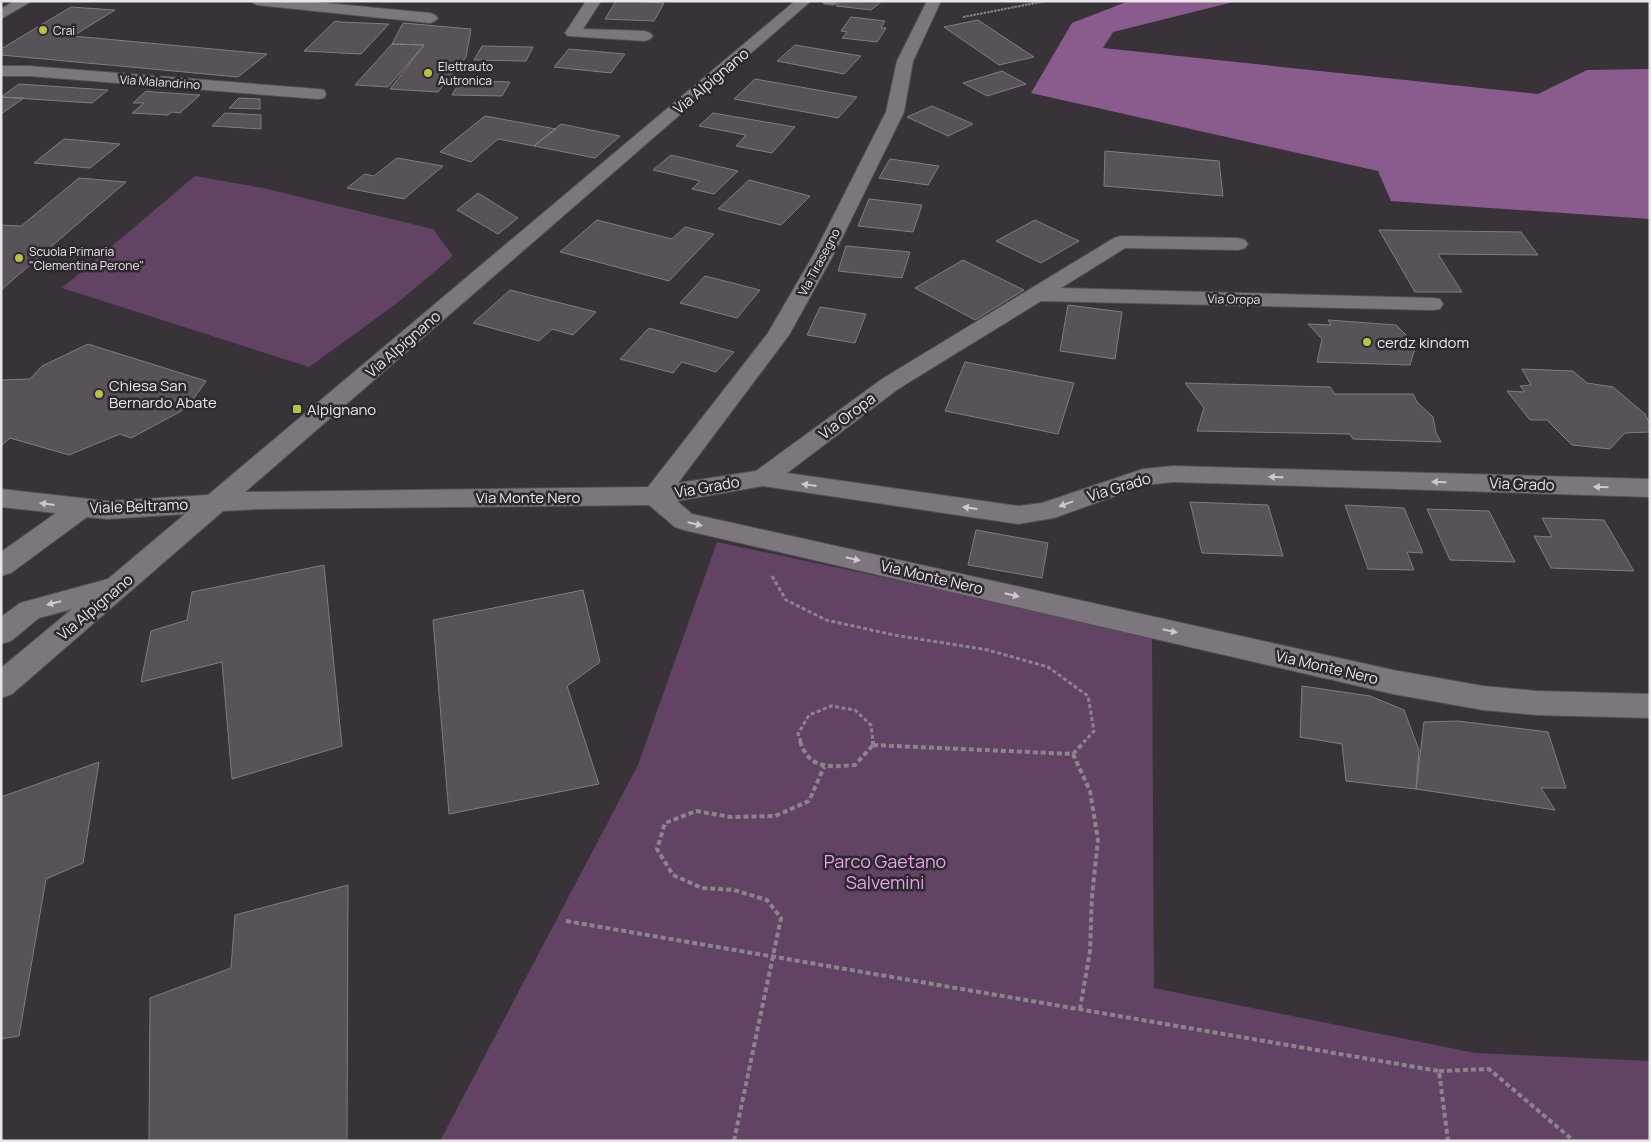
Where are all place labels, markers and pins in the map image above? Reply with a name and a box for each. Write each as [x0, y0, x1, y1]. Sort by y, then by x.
place label: Crai [53, 22, 75, 39]
marker: Crai [37, 24, 49, 36]
place label: Elettrauto Autronica [438, 58, 493, 89]
marker: Elettrauto Autronica [422, 67, 434, 79]
place label: Scuola Primaria "Clementina Perone" [29, 243, 144, 274]
marker: Scuola Primaria "Clementina Perone" [13, 252, 25, 264]
place label: cerdz kindom [1377, 332, 1469, 353]
marker: cerdz kindom [1361, 336, 1373, 348]
place label: Chiesa San Bernardo Abate [109, 375, 217, 413]
marker: Chiesa San Bernardo Abate [93, 388, 105, 400]
place label: Alpignano [307, 399, 376, 420]
marker: Alpignano [291, 403, 303, 415]

